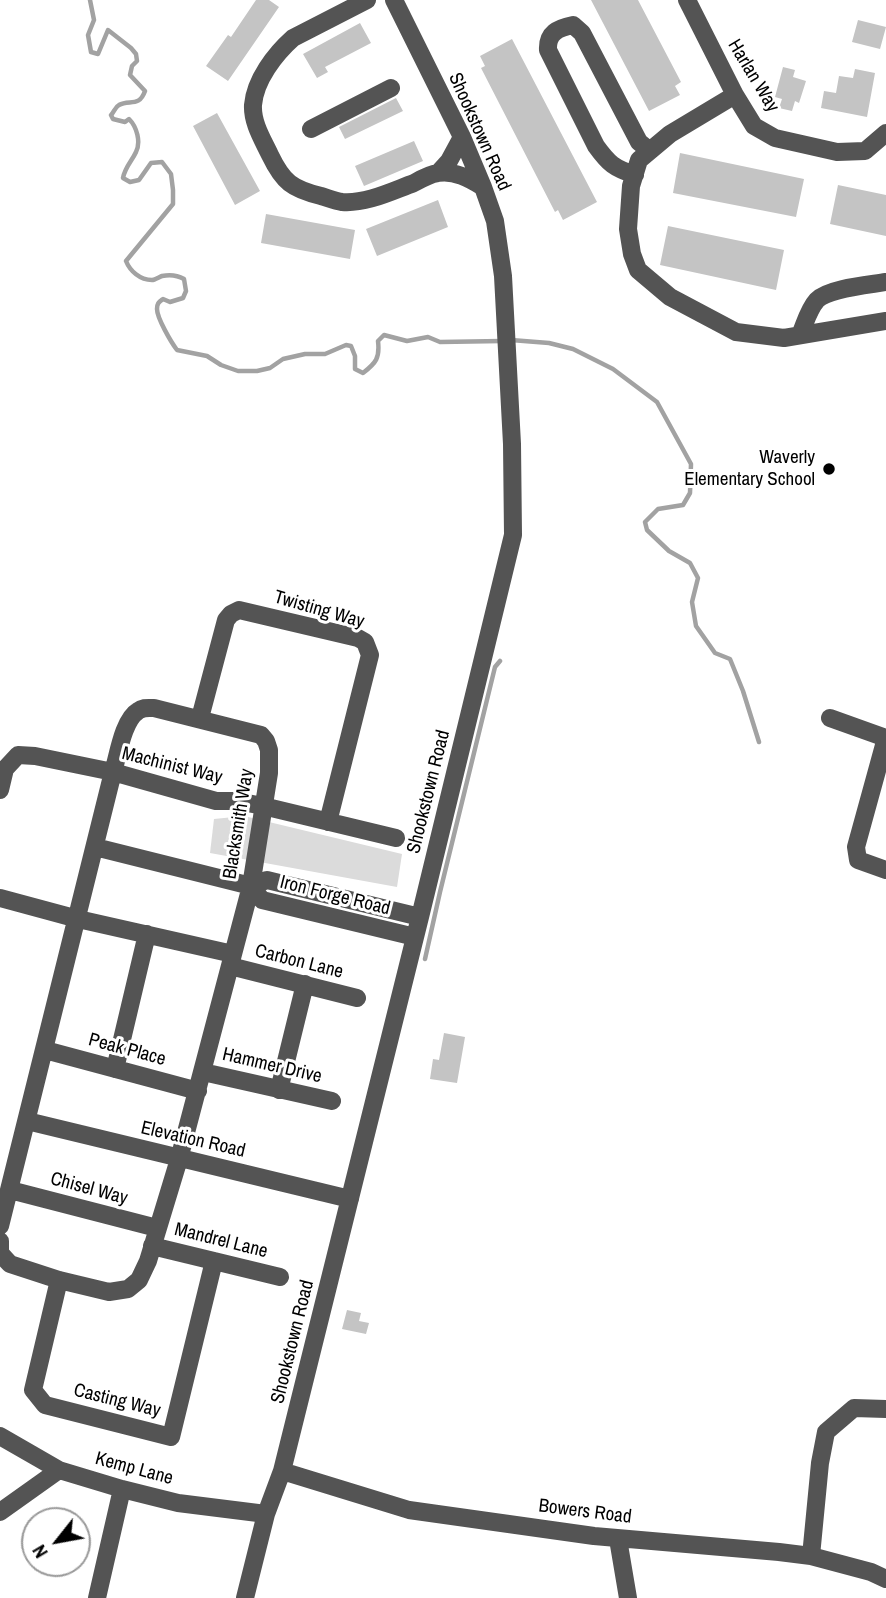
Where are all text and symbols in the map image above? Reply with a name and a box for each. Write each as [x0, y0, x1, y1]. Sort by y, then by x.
street label: Harlan Way [722, 35, 784, 117]
street label: Shookstown Road [443, 70, 515, 194]
place label: Waverly Elementary School [684, 447, 815, 491]
marker: Waverly Elementary School [821, 461, 837, 477]
street label: Twisting Way [271, 586, 367, 634]
street label: Shookstown Road [403, 728, 455, 856]
street label: Machinist Way [120, 743, 224, 789]
street label: Blacksmith Way [219, 767, 259, 881]
street label: Iron Forge Road [278, 871, 392, 921]
street label: Carbon Lane [253, 940, 345, 984]
street label: Peak Place [86, 1029, 168, 1071]
street label: Hammer Drive [220, 1044, 324, 1088]
street label: Elevation Road [139, 1117, 247, 1163]
street label: Chisel Way [48, 1168, 130, 1210]
street label: Mandrel Lane [172, 1218, 270, 1264]
street label: Shookstown Road [267, 1278, 319, 1406]
street label: Casting Way [71, 1379, 163, 1423]
street label: Kemp Lane [93, 1448, 175, 1490]
street label: Bowers Road [537, 1495, 633, 1529]
north arrow [21, 1507, 91, 1577]
text: N [26, 1540, 54, 1563]

